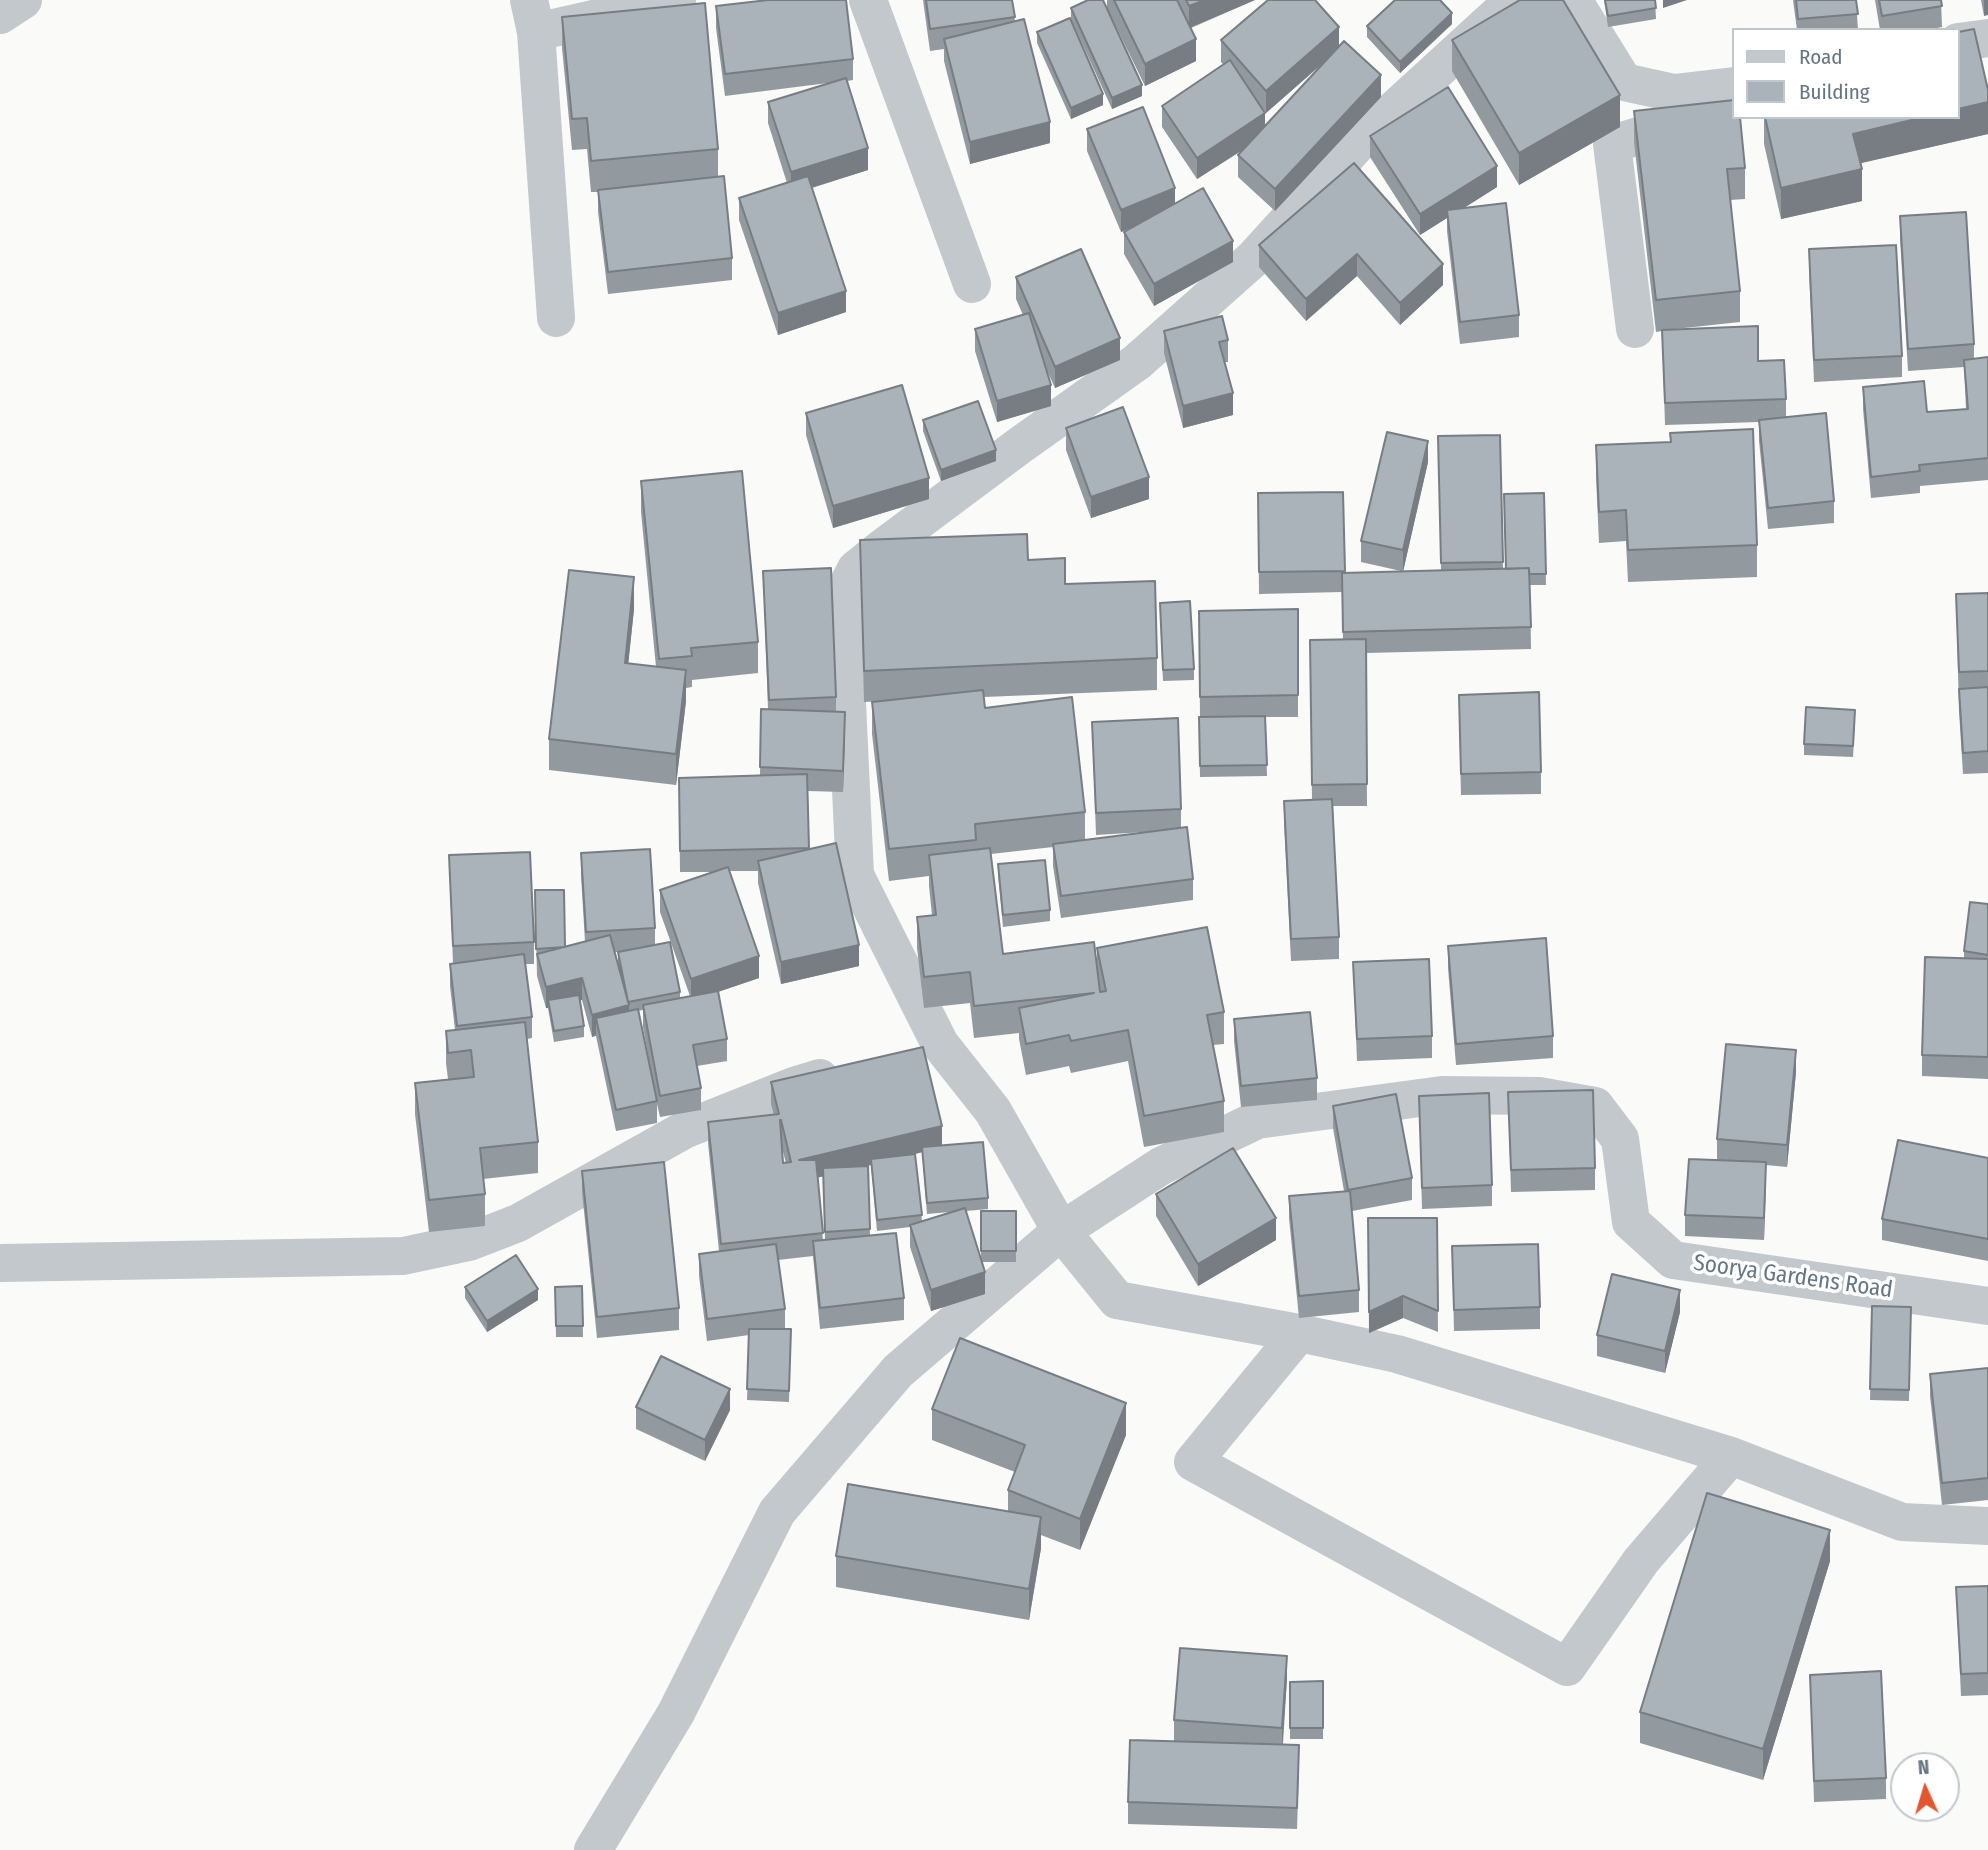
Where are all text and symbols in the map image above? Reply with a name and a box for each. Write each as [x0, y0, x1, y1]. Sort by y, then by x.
legend [1732, 28, 1960, 119]
text: Road [1799, 44, 1843, 70]
text: Building [1799, 79, 1870, 105]
street label: Soorya Gardens Road [1692, 1249, 1894, 1305]
north arrow [1890, 1752, 1960, 1822]
text: N [1917, 1756, 1930, 1779]

